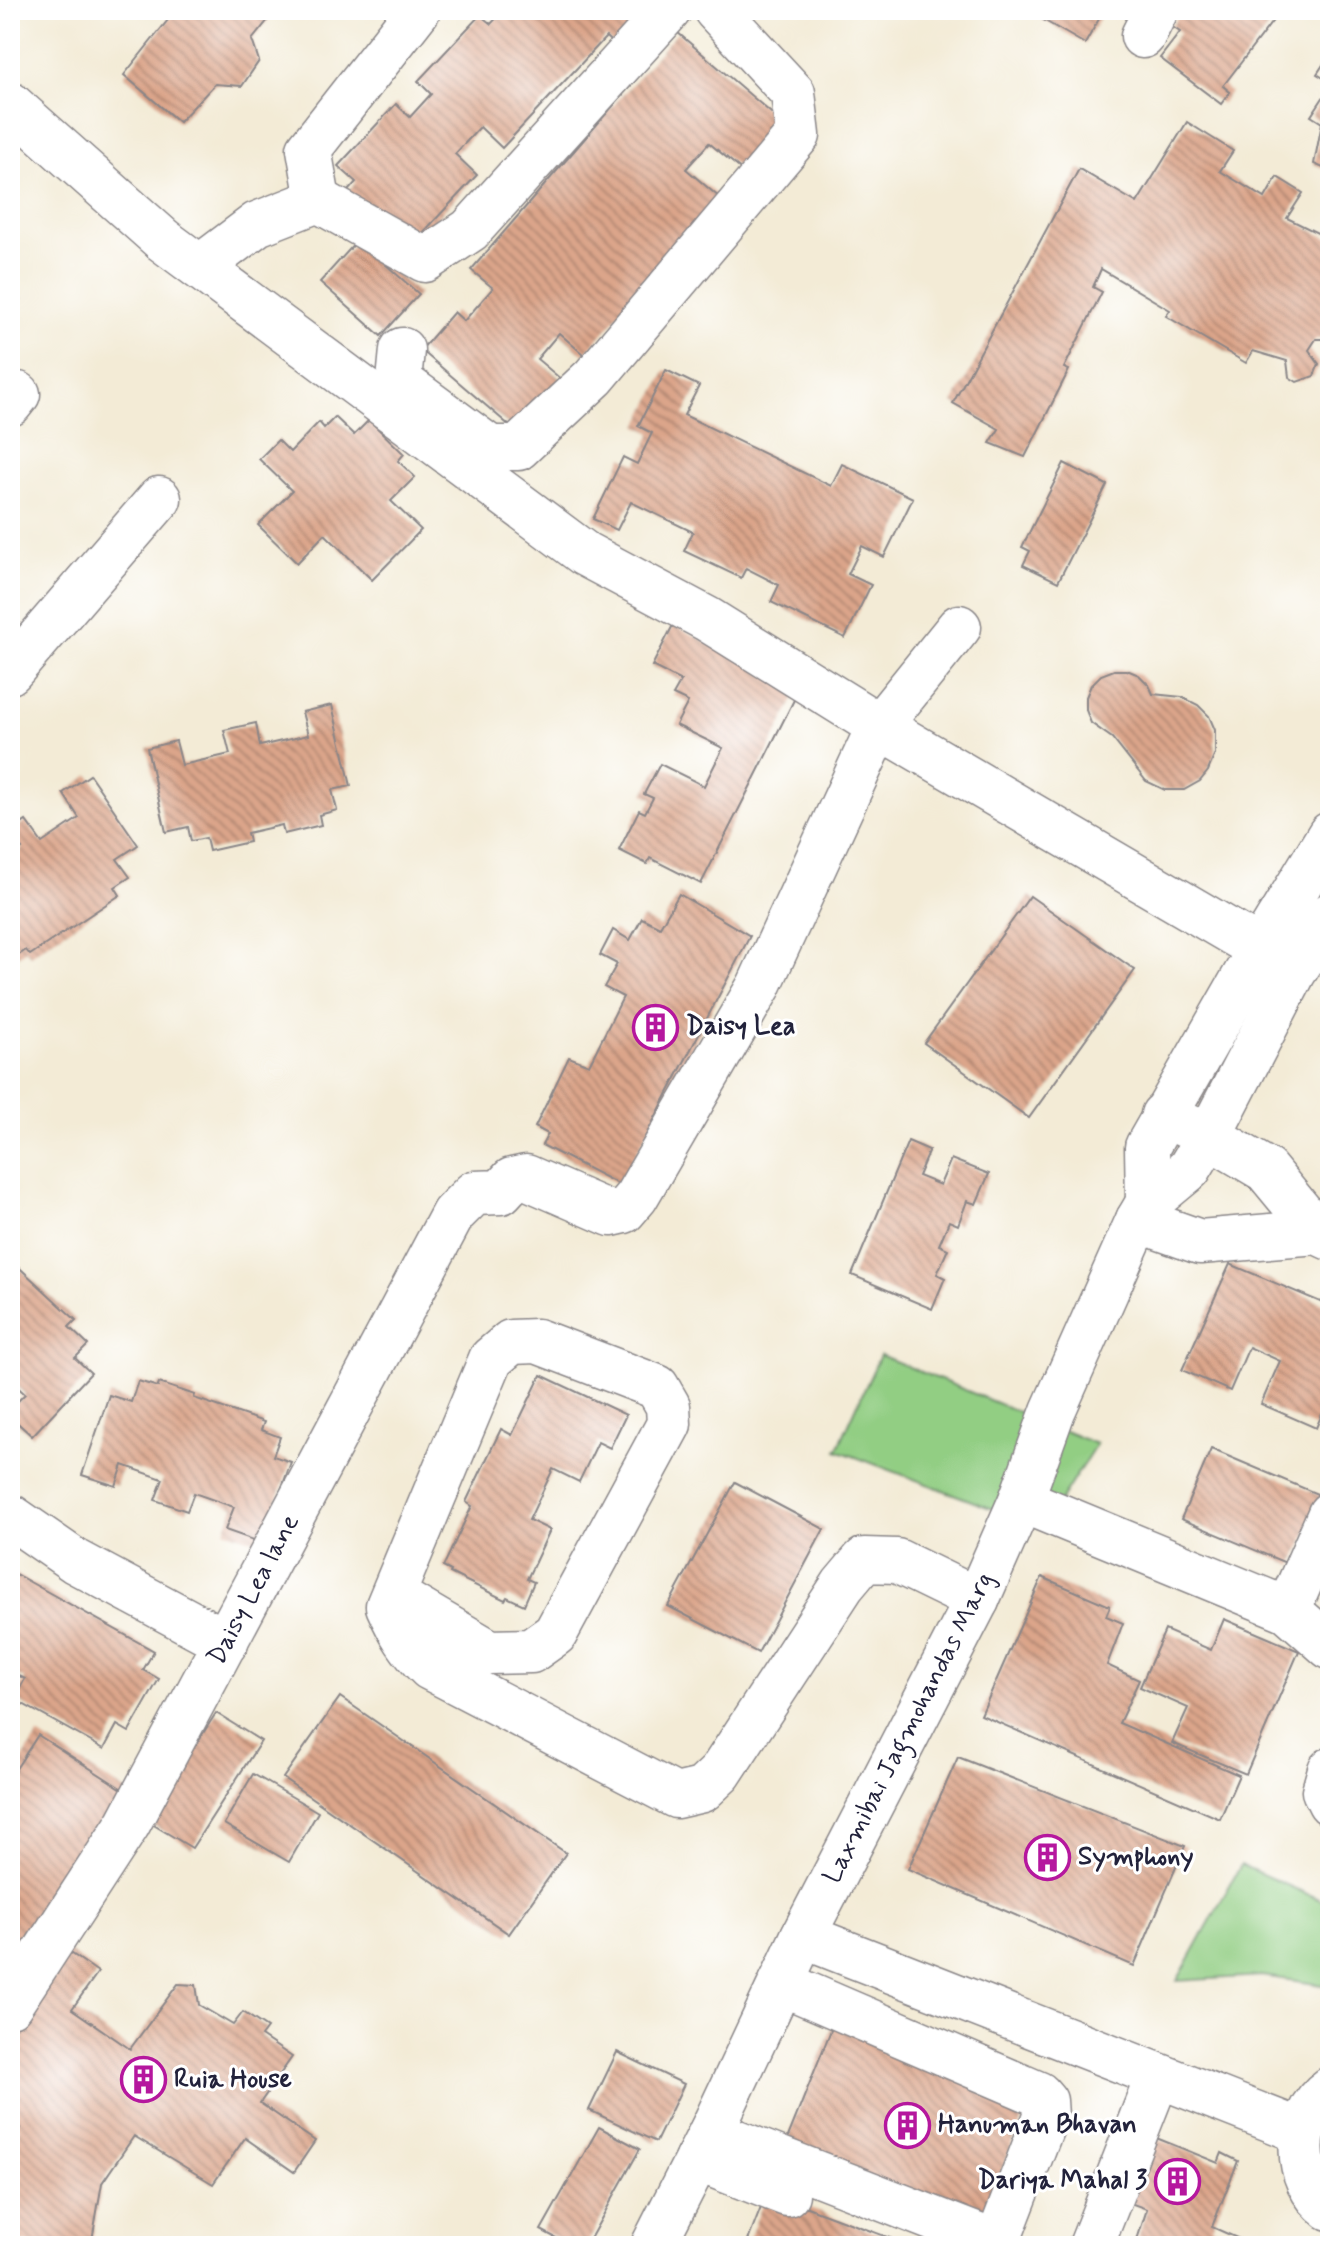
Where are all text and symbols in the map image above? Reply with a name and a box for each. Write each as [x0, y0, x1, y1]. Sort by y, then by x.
building icon: Daisy Lea [631, 1003, 679, 1051]
place label: Daisy Lea [686, 1010, 796, 1044]
street label: Daisy Lea lane [200, 1509, 308, 1671]
street label: Laxmibai Jagmohandas Marg [816, 1567, 1005, 1891]
building icon: Symphony [1023, 1833, 1071, 1881]
place label: Symphony [1078, 1840, 1194, 1874]
building icon: Ruia House [119, 2056, 167, 2104]
place label: Ruia House [174, 2063, 292, 2097]
building icon: Hanuman Bhavan [883, 2101, 931, 2149]
place label: Hanuman Bhavan [938, 2108, 1137, 2142]
building icon: Dariya Mahal 3 [1154, 2157, 1202, 2205]
place label: Dariya Mahal 3 [978, 2164, 1147, 2198]

